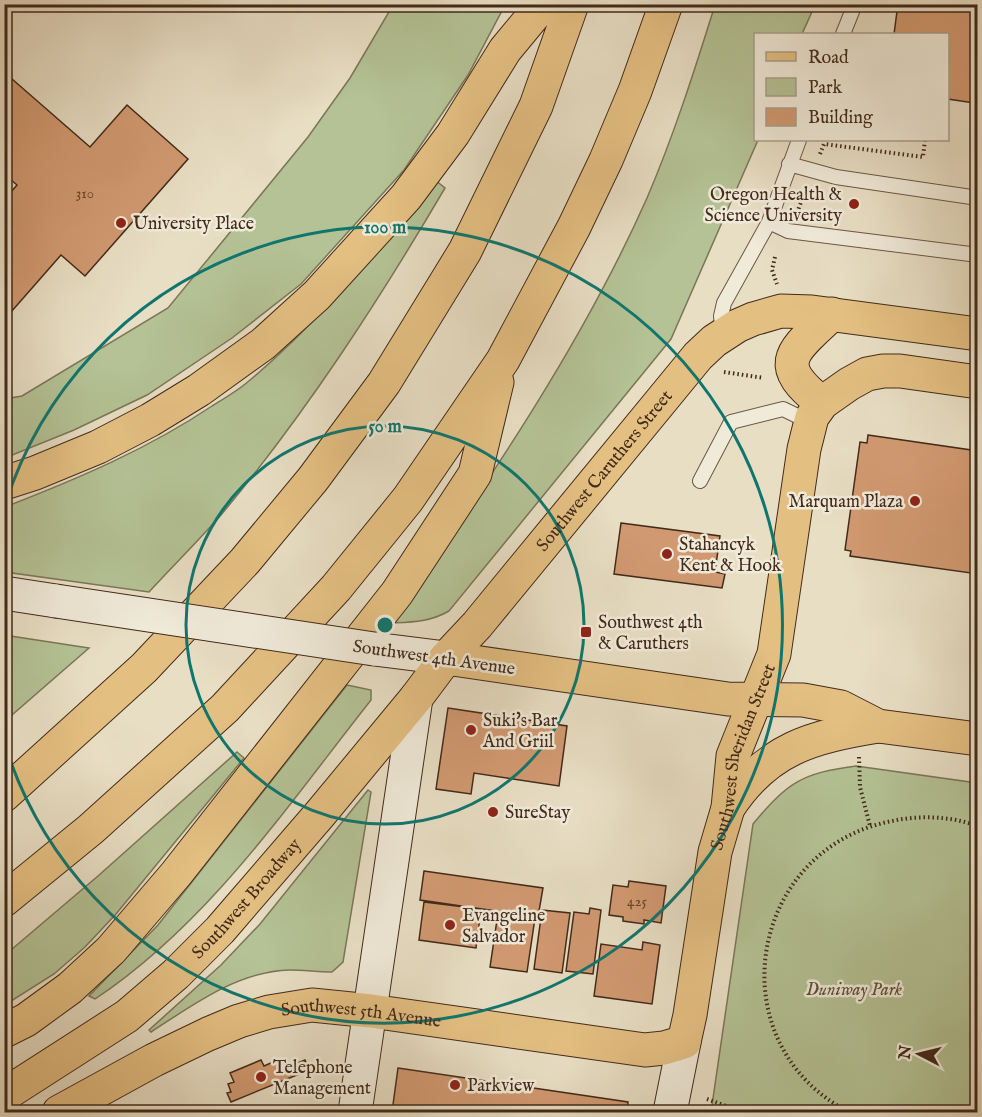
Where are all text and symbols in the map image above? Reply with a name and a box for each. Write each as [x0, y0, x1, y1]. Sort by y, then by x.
legend [754, 33, 949, 141]
text: Road [808, 47, 849, 70]
text: Park [808, 77, 843, 100]
text: Building [808, 107, 873, 130]
house number: 310 [76, 184, 94, 203]
place label: Oregon Health & Science University [705, 184, 842, 228]
marker: Oregon Health & Science University [847, 197, 861, 211]
place label: University Place [133, 213, 254, 236]
marker: University Place [114, 216, 128, 230]
text: 100 m [364, 217, 406, 240]
street label: Southwest Caruthers Street [532, 386, 678, 557]
text: 50 m [368, 416, 402, 439]
place label: Marquam Plaza [789, 491, 903, 514]
marker: Marquam Plaza [908, 494, 922, 508]
place label: Stahancyk Kent & Hook [679, 534, 782, 578]
marker: Stahancyk Kent & Hook [660, 547, 674, 561]
place label: Southwest 4th & Caruthers [598, 612, 703, 656]
centre of rings [375, 615, 395, 635]
marker: Southwest 4th & Caruthers [579, 625, 593, 639]
street label: Southwest 4th Avenue [351, 636, 516, 681]
street label: Southwest Sheridan Street [706, 661, 782, 853]
place label: Suki's Bar And Griil [482, 710, 558, 754]
marker: Suki's Bar And Griil [464, 723, 478, 737]
place label: SureStay [505, 802, 570, 825]
marker: SureStay [486, 805, 500, 819]
street label: Southwest Broadway [188, 834, 307, 965]
house number: 425 [627, 892, 647, 911]
place label: Evangeline Salvador [462, 905, 545, 949]
marker: Evangeline Salvador [443, 918, 457, 932]
park label: Duniway Park [806, 979, 902, 1002]
street label: Southwest 5th Avenue [279, 995, 442, 1034]
north arrow [889, 1024, 949, 1084]
text: N [895, 1044, 917, 1061]
place label: Telephone Management [273, 1057, 371, 1101]
marker: Telephone Management [254, 1070, 268, 1084]
place label: Parkview [467, 1075, 535, 1098]
marker: Parkview [448, 1078, 462, 1092]

